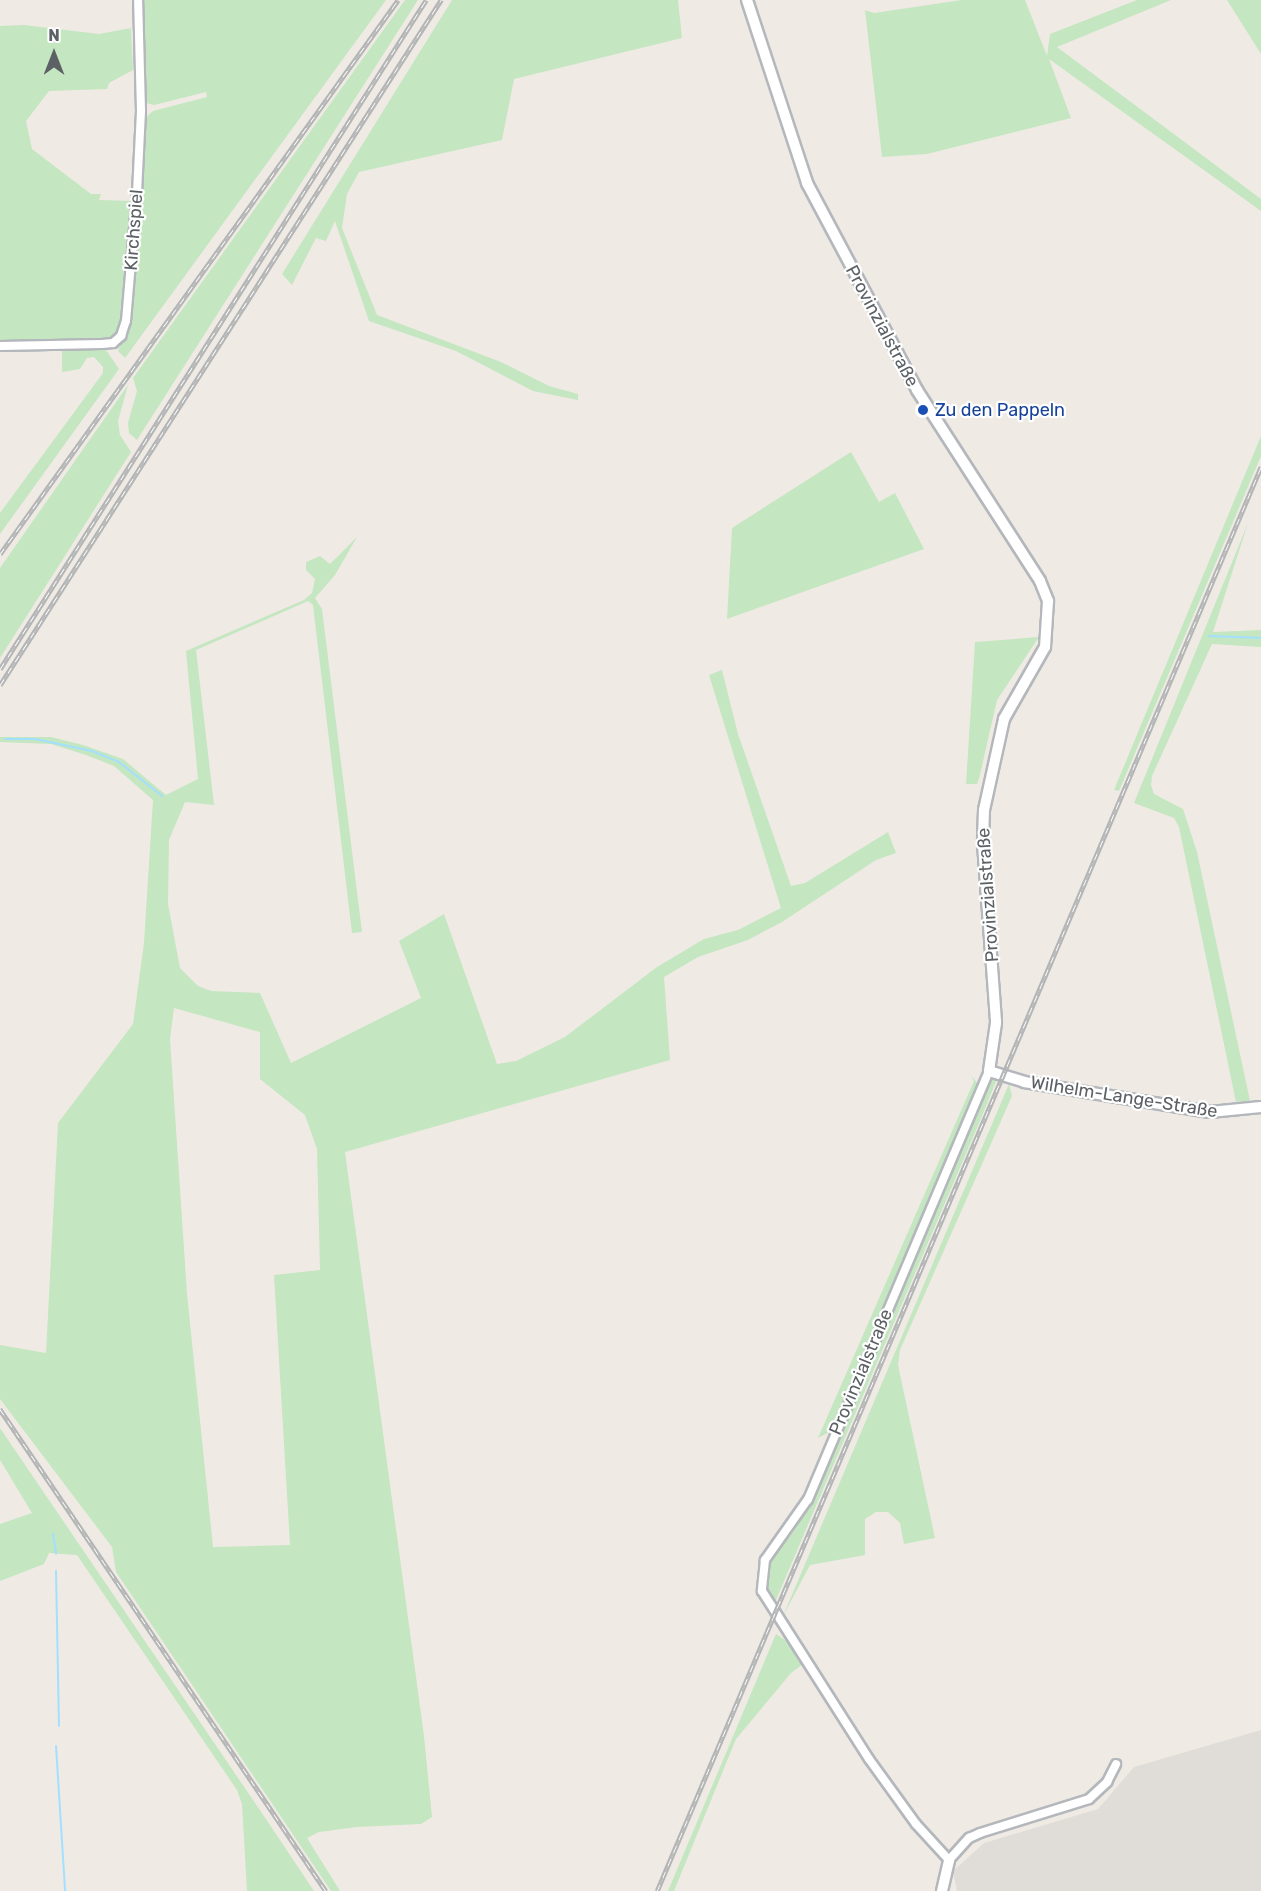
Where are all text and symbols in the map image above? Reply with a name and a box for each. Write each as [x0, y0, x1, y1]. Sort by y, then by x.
north arrow [24, 24, 84, 84]
text: N [48, 26, 60, 45]
street label: Kirchspiel [120, 189, 148, 271]
street label: Provinzialstraße [841, 261, 923, 391]
place label: Zu den Pappeln [935, 399, 1065, 421]
marker: Zu den Pappeln [916, 403, 930, 417]
street label: Provinzialstraße [973, 827, 1003, 963]
street label: Wilhelm-Lange-Straße [1029, 1072, 1219, 1122]
street label: Provinzialstraße [825, 1306, 897, 1438]

